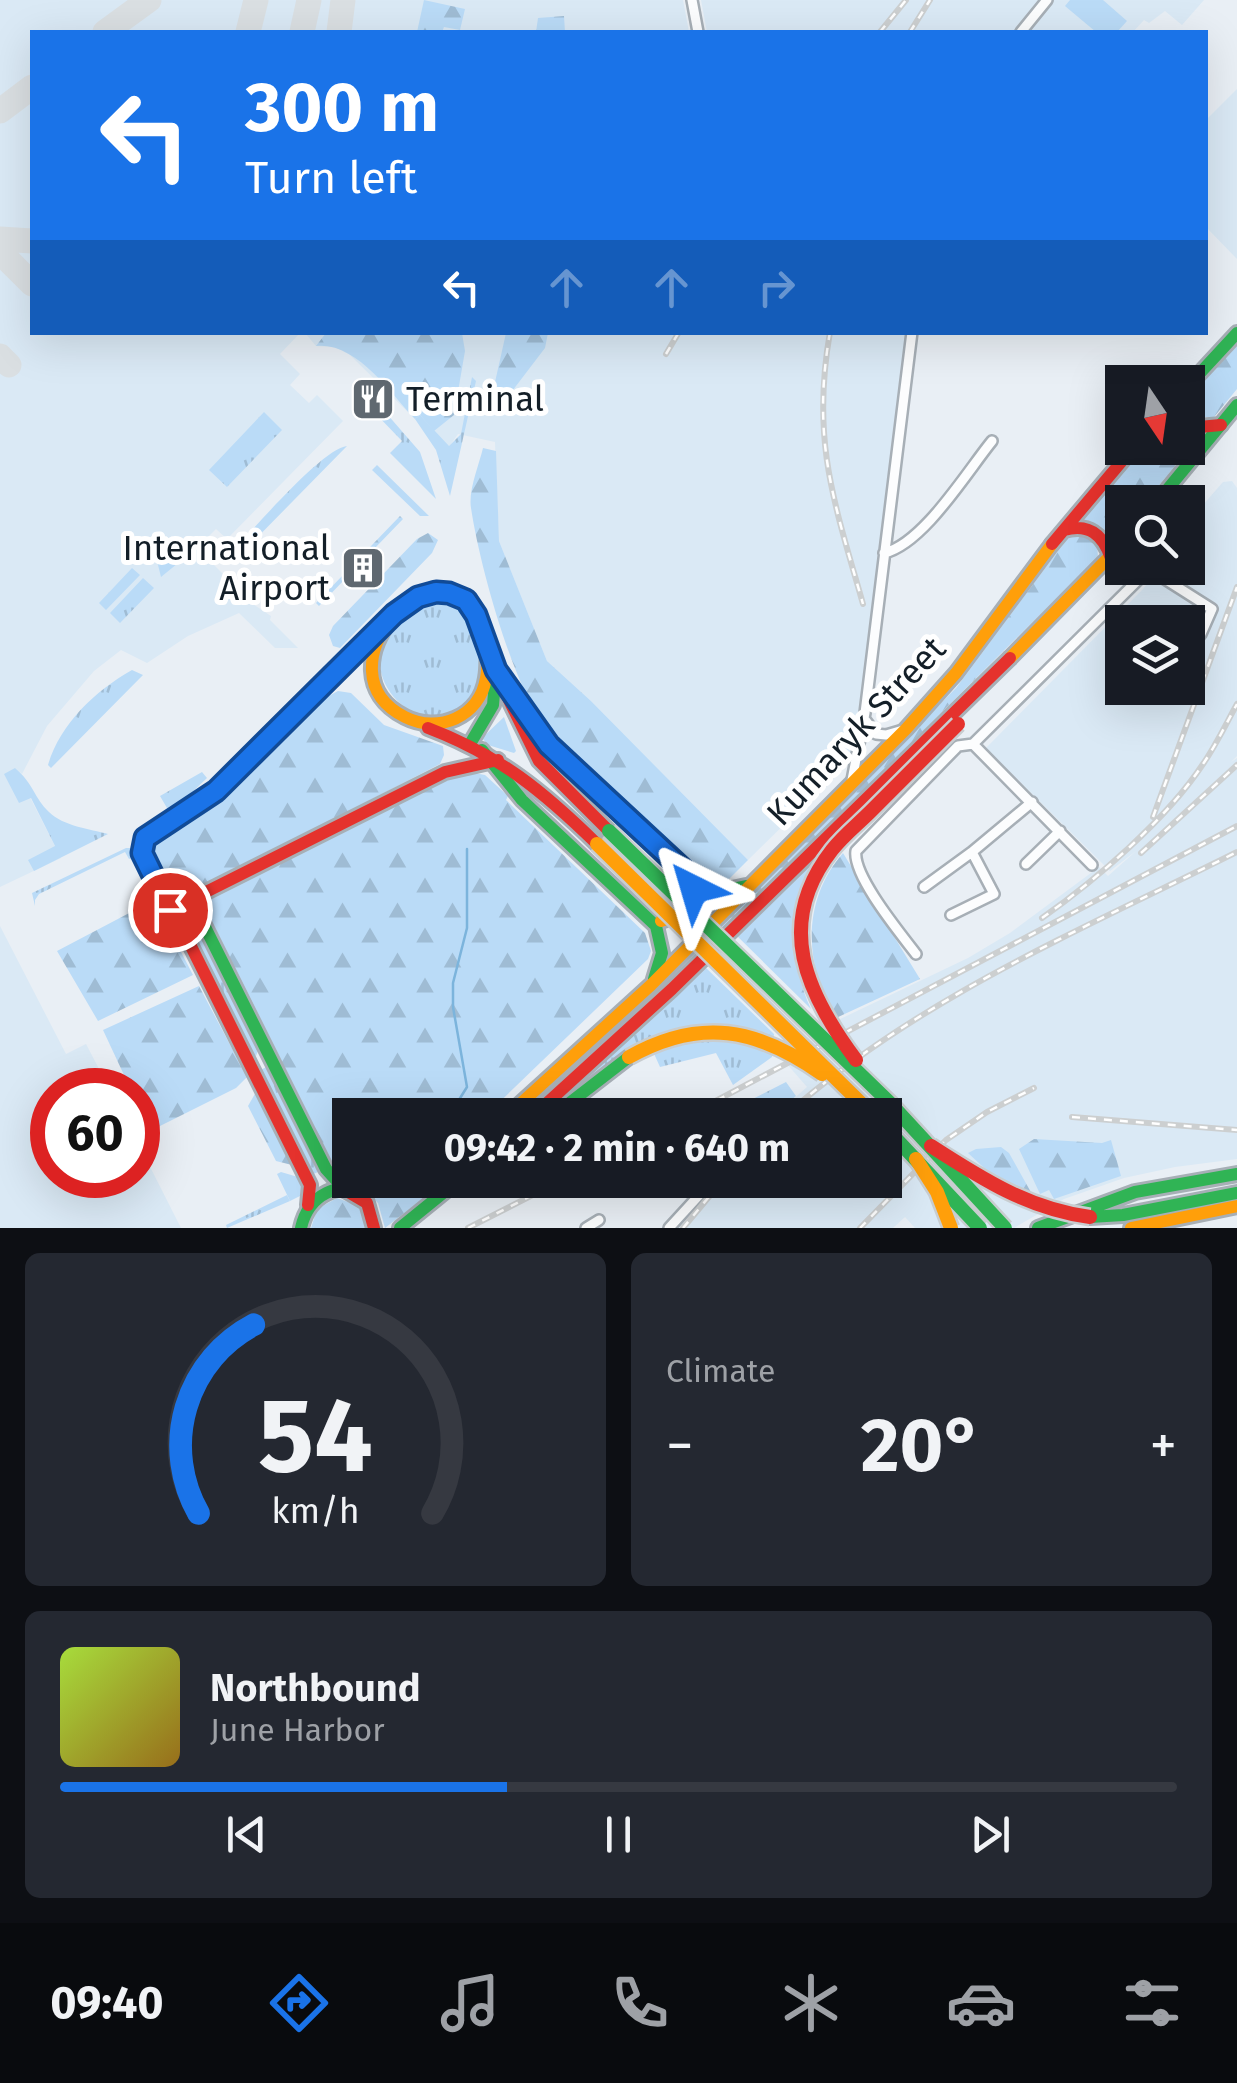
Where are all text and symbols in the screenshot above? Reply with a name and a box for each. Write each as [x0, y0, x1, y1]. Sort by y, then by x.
text: 300 m [245, 66, 439, 150]
icon: left [80, 70, 210, 200]
text: Turn left [245, 151, 417, 205]
icon: left [434, 260, 489, 315]
icon: ahead [539, 260, 594, 315]
icon: ahead [644, 260, 699, 315]
icon: right [749, 260, 804, 315]
north arrow [1105, 365, 1205, 465]
map controls [1105, 365, 1205, 705]
restaurant icon: Terminal [350, 376, 396, 422]
place label: Terminal [406, 378, 544, 420]
button: search [1105, 485, 1205, 585]
place label: International Airport [123, 527, 330, 609]
building icon: International Airport [340, 545, 386, 591]
button: layers [1105, 605, 1205, 705]
street label: Kumaryk Street [758, 628, 954, 834]
position arrow [642, 837, 746, 941]
pin [128, 868, 213, 953]
icon: arrive [143, 883, 198, 938]
speed limit sign: 60 [30, 1068, 160, 1198]
text: 09:42 · 2 min · 640 m [444, 1125, 790, 1171]
text: Climate [666, 1352, 775, 1390]
text: 54 [258, 1374, 373, 1499]
text: 20° [861, 1401, 982, 1491]
text: − [666, 1413, 694, 1479]
text: + [1150, 1413, 1177, 1479]
text: km/h [271, 1490, 360, 1532]
text: Northbound [210, 1665, 421, 1711]
text: June Harbor [210, 1711, 385, 1749]
icon: previous [219, 1807, 274, 1862]
icon: pause [591, 1807, 646, 1862]
icon: next [963, 1807, 1018, 1862]
icon: directions [264, 1968, 334, 2038]
icon: music [435, 1968, 505, 2038]
icon: phone [605, 1968, 675, 2038]
icon: climate [776, 1968, 846, 2038]
icon: car [946, 1968, 1016, 2038]
icon: filters [1117, 1968, 1187, 2038]
text: 09:40 [50, 1976, 164, 2030]

